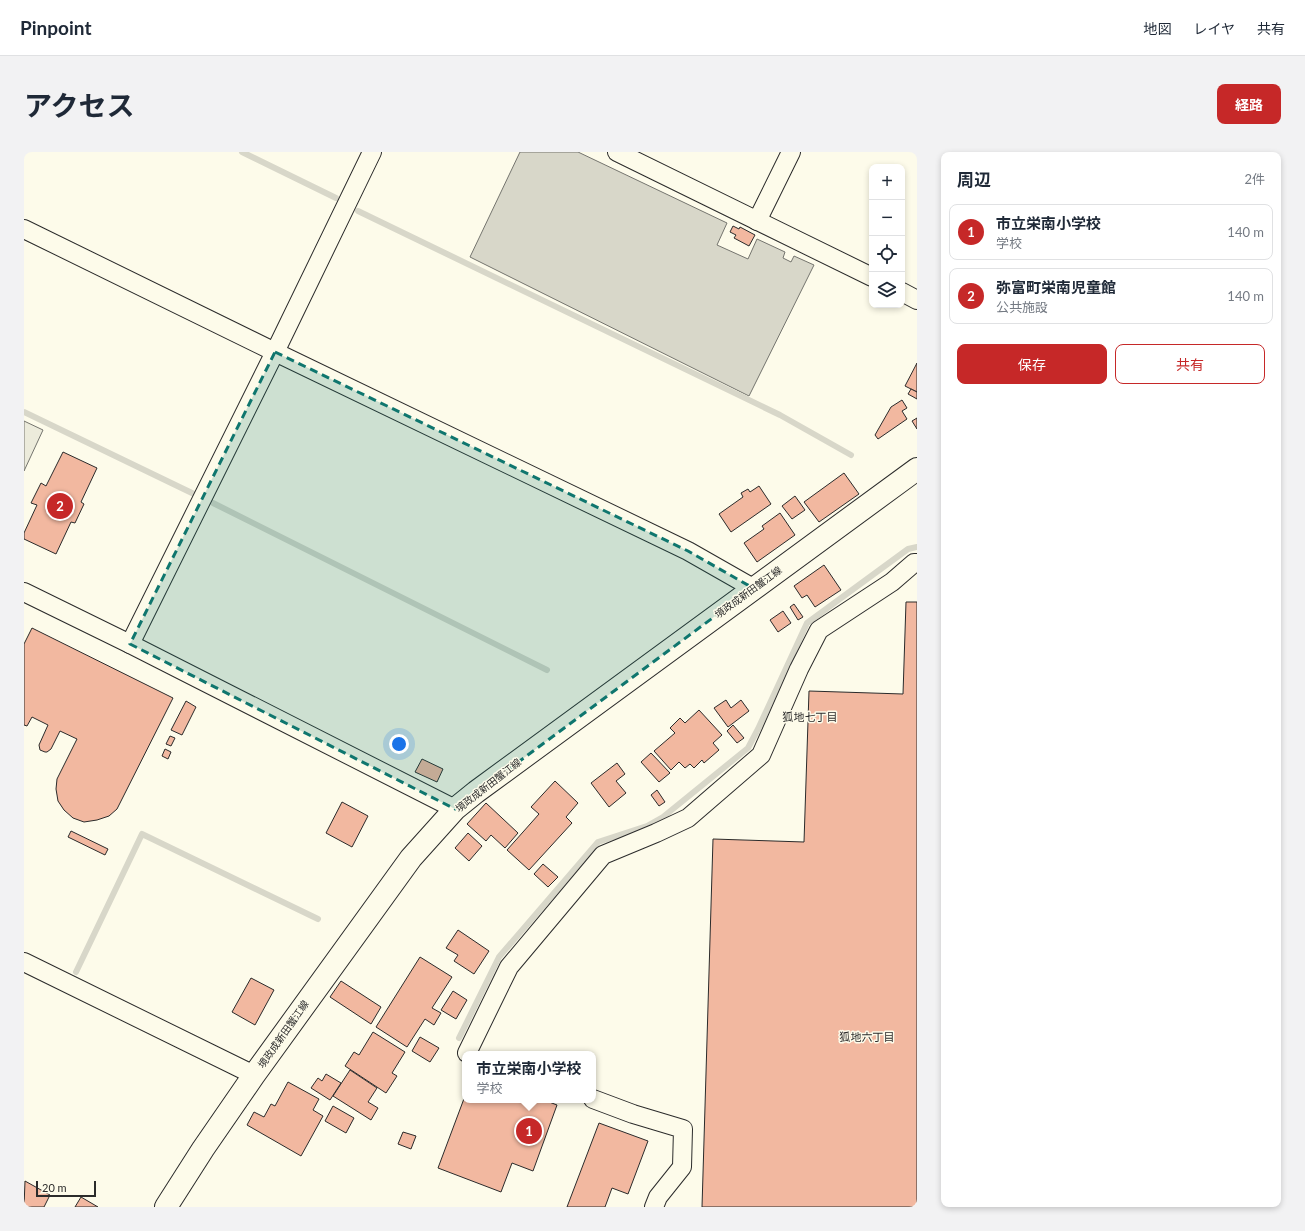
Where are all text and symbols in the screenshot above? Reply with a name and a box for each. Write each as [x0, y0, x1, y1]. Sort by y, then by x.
text: Pinpoint [20, 16, 91, 39]
text: 地図 [1143, 20, 1171, 37]
text: レイヤ [1193, 20, 1235, 37]
text: 共有 [1257, 20, 1285, 37]
button: 経路 [1217, 84, 1281, 124]
text: アクセス [24, 88, 135, 122]
map controls [869, 164, 905, 308]
button: + [869, 164, 905, 200]
text: 周辺 [957, 169, 991, 190]
text: 2件 [1244, 171, 1265, 187]
button: − [869, 200, 905, 236]
text: 市立栄南小学校 [996, 214, 1101, 232]
text: 1 [967, 224, 975, 240]
text: 140 m [1227, 224, 1264, 240]
text: 学校 [996, 235, 1022, 251]
button: locate [869, 236, 905, 272]
button: layers [869, 272, 905, 308]
text: 弥富町栄南児童館 [996, 278, 1116, 296]
text: 2 [967, 288, 975, 304]
text: 140 m [1227, 288, 1264, 304]
text: 公共施設 [996, 299, 1048, 315]
button: 保存 [957, 344, 1107, 384]
button: 共有 [1115, 344, 1265, 384]
pin: 2 [47, 491, 73, 521]
street label: 境政成新田蟹江線 [712, 564, 784, 620]
district label: 狐地七丁目 [783, 710, 838, 723]
your location [389, 734, 409, 754]
street label: 境政成新田蟹江線 [453, 756, 523, 814]
street label: 境政成新田蟹江線 [255, 998, 311, 1070]
district label: 狐地六丁目 [840, 1030, 895, 1043]
popup [462, 1051, 596, 1103]
text: 市立栄南小学校 [476, 1059, 582, 1077]
text: 学校 [476, 1080, 503, 1096]
pin: 1 [516, 1116, 542, 1146]
scale bar [36, 1179, 96, 1198]
text: 20 m [42, 1181, 67, 1194]

